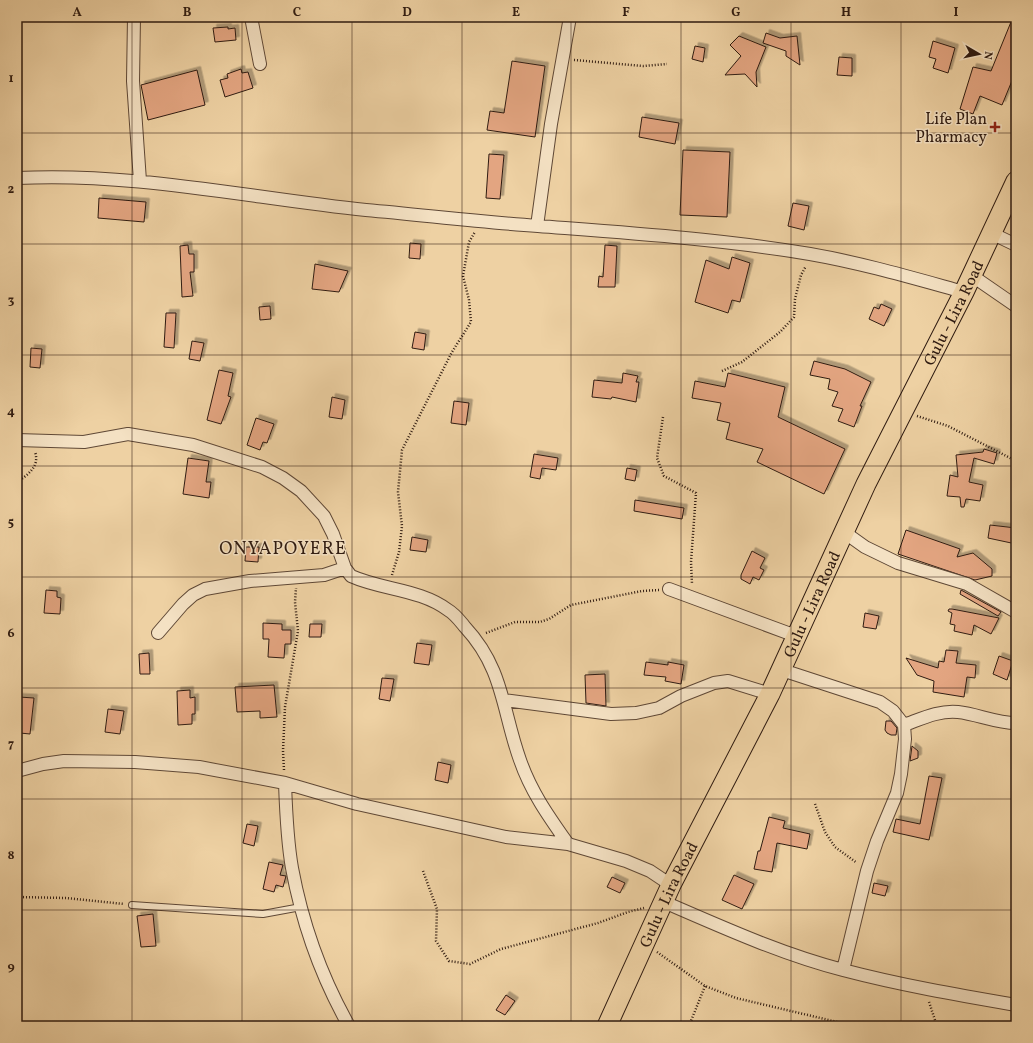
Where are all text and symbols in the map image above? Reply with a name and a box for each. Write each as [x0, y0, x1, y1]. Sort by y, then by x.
text: A [72, 4, 82, 22]
text: B [183, 4, 192, 22]
text: C [293, 4, 301, 22]
text: D [402, 4, 412, 22]
text: E [512, 4, 520, 22]
text: F [622, 4, 630, 22]
text: G [731, 4, 741, 22]
text: H [841, 4, 851, 22]
text: I [954, 4, 959, 22]
north arrow [959, 34, 999, 74]
text: N [979, 50, 995, 60]
text: 1 [8, 70, 14, 88]
place label: Life Plan Pharmacy [916, 109, 987, 149]
marker: Life Plan Pharmacy [990, 122, 1000, 132]
text: 2 [8, 181, 15, 199]
street label: Gulu - Lira Road [919, 257, 990, 370]
text: 3 [8, 292, 15, 310]
text: 4 [7, 403, 15, 421]
text: 5 [8, 514, 14, 532]
district label: ONYAPOYERE [219, 537, 347, 562]
street label: Gulu - Lira Road [779, 548, 847, 662]
text: 6 [7, 625, 15, 643]
text: 7 [8, 736, 14, 754]
street label: Gulu - Lira Road [635, 839, 704, 952]
text: 8 [7, 847, 15, 865]
text: 9 [7, 958, 15, 976]

